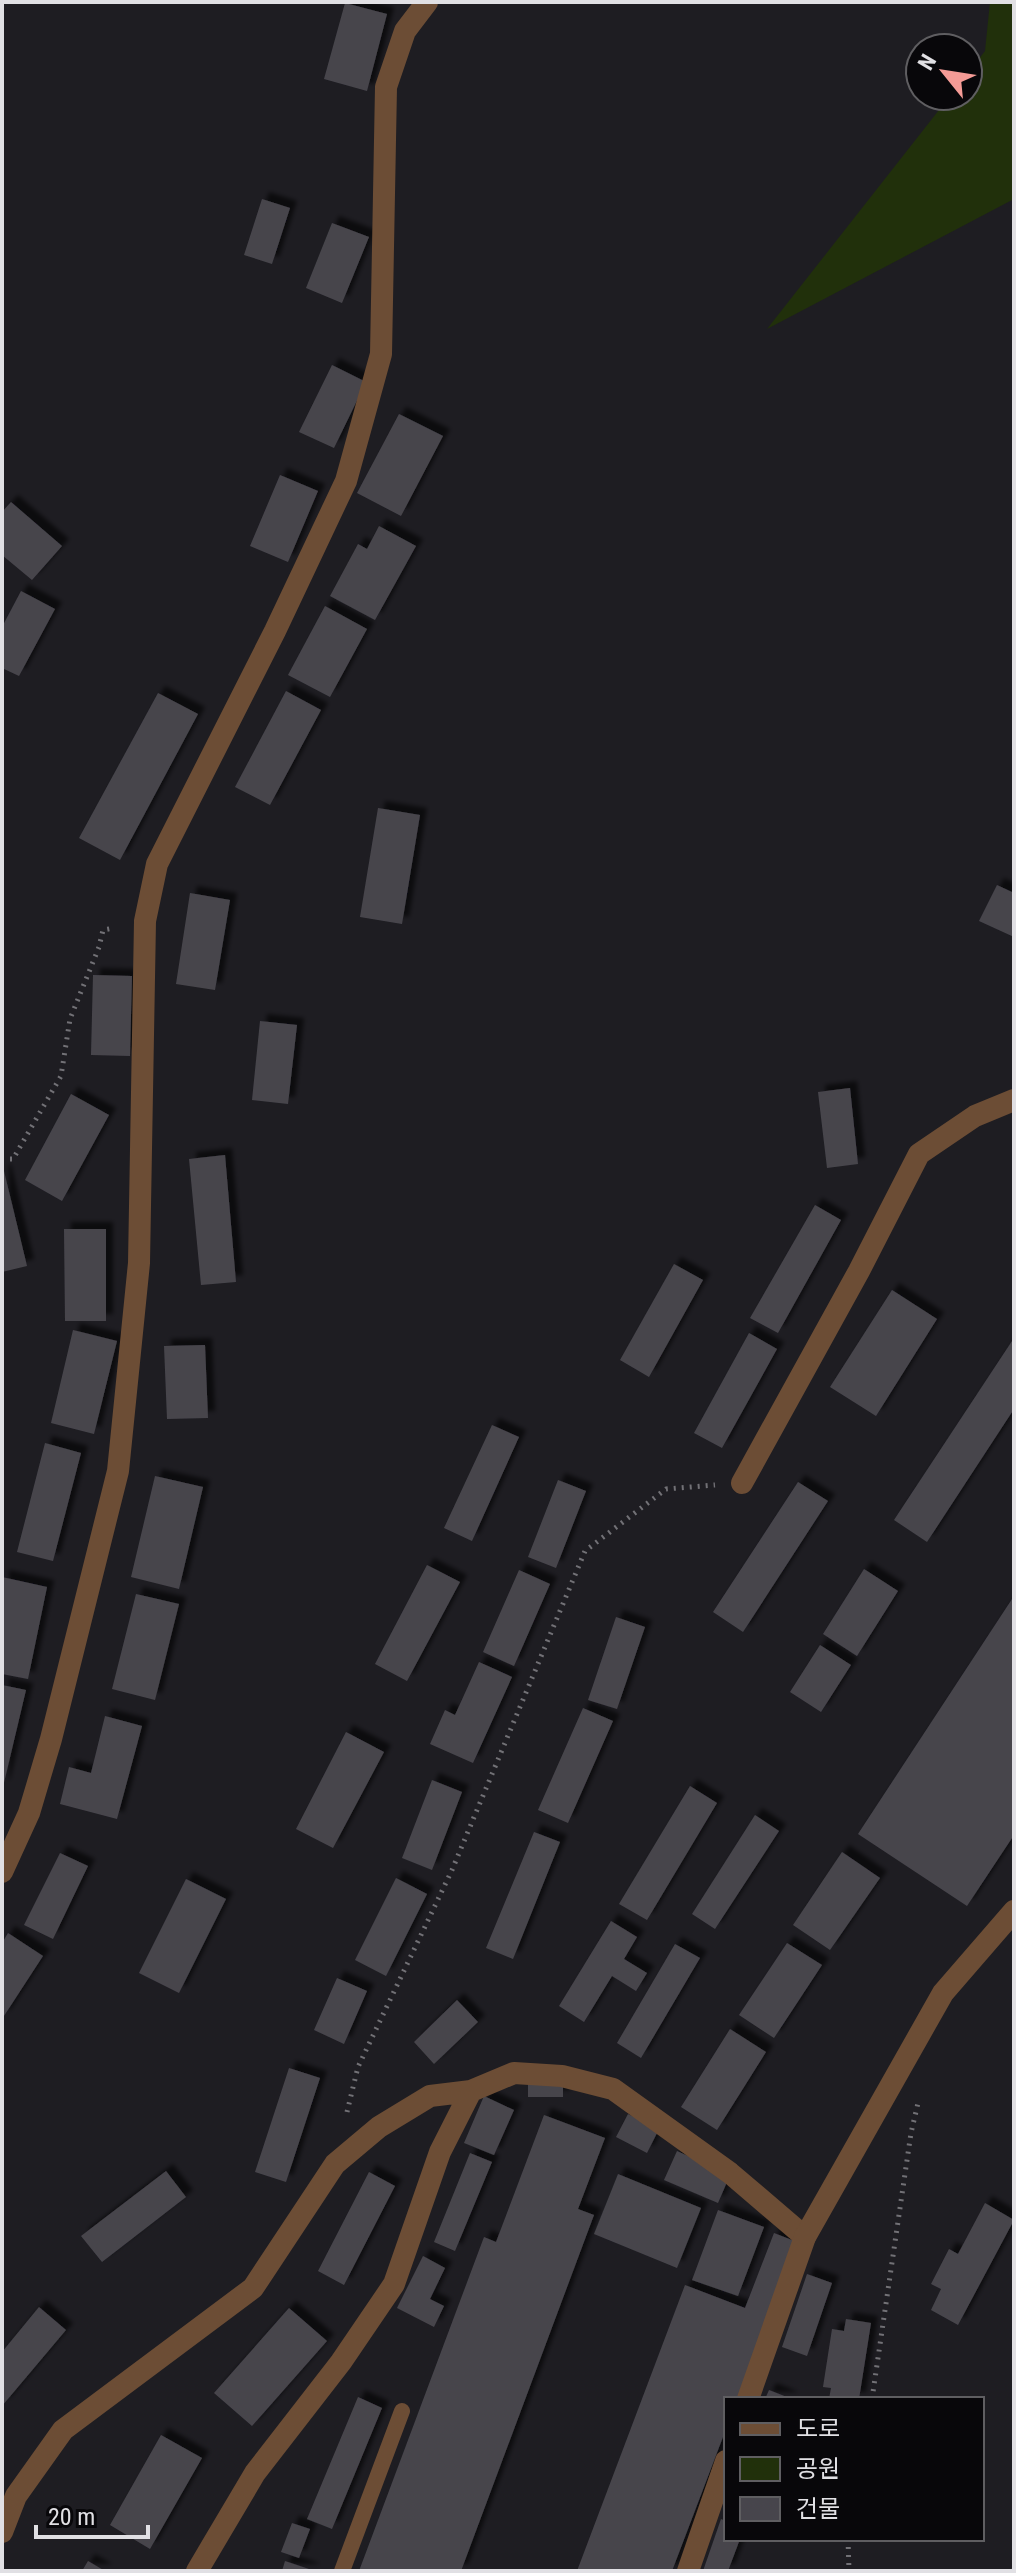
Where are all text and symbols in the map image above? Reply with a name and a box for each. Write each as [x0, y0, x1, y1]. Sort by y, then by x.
north arrow [904, 32, 984, 112]
text: N [913, 50, 941, 74]
legend [724, 2397, 984, 2541]
text: 도로 [796, 2415, 840, 2443]
text: 공원 [796, 2455, 840, 2483]
scale bar [36, 2489, 148, 2539]
text: 건물 [796, 2495, 840, 2523]
text: 20 m [48, 2503, 95, 2531]

